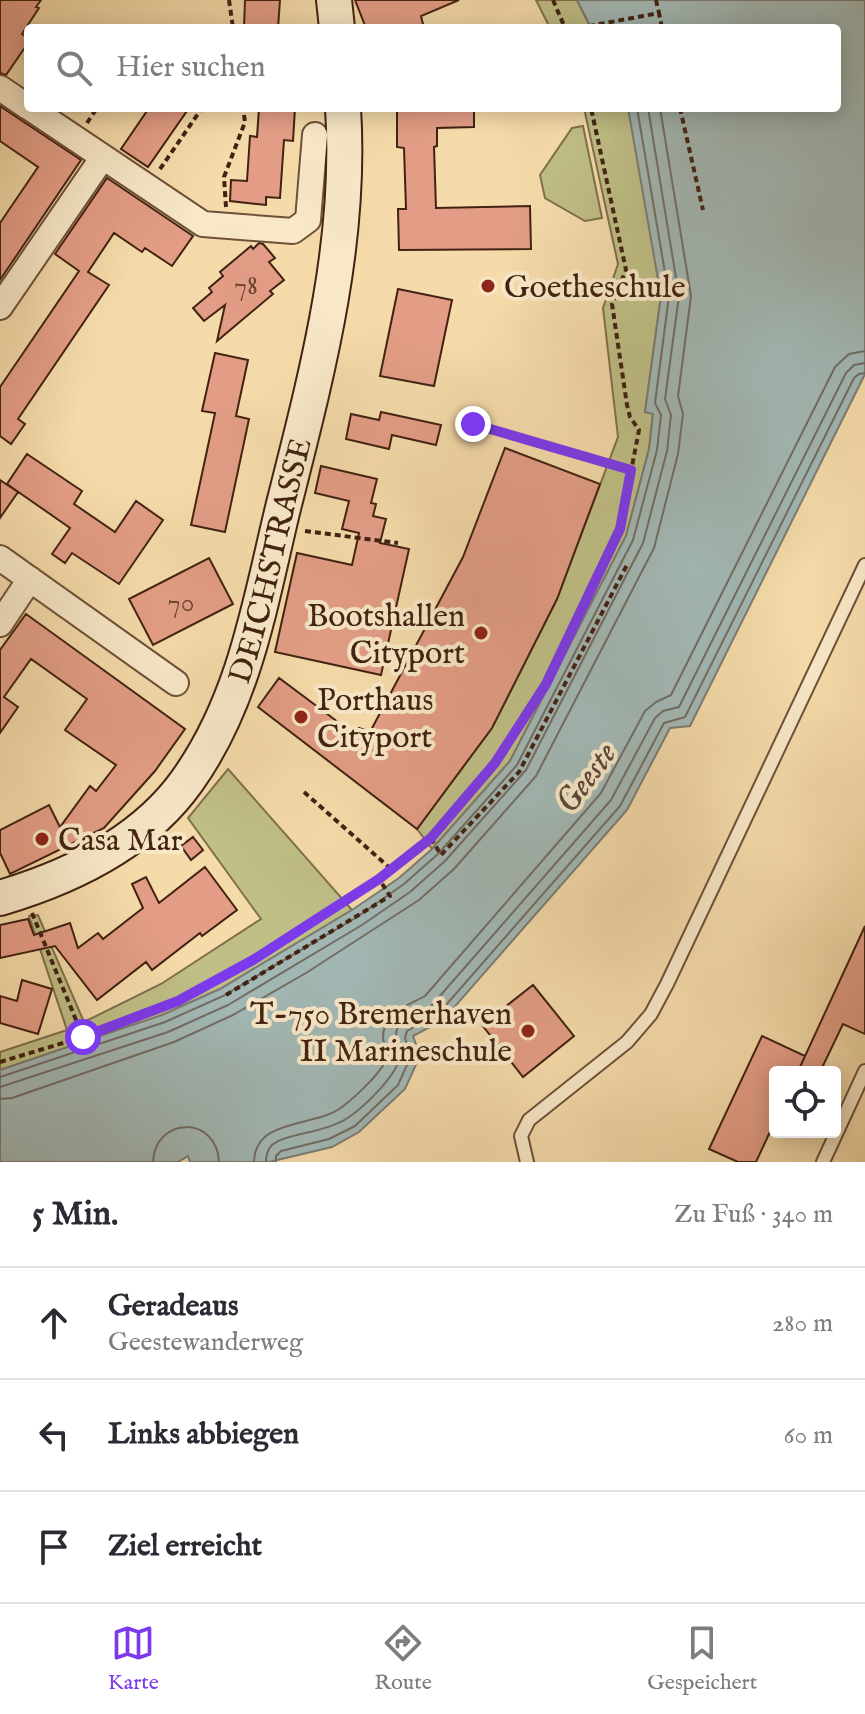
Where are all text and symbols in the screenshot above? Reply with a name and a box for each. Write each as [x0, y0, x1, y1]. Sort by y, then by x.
search box [24, 24, 841, 112]
icon: search [52, 46, 96, 90]
text: Hier suchen [116, 49, 266, 87]
place label: Goetheschule [504, 268, 686, 309]
house number: 78 [234, 269, 258, 304]
marker: Goetheschule [479, 277, 497, 295]
route end [455, 406, 491, 442]
street label: DEICHSTRASSE [221, 434, 323, 689]
house number: 70 [168, 586, 194, 621]
place label: Bootshallen Cityport [307, 597, 465, 675]
marker: Bootshallen Cityport [472, 624, 490, 642]
place label: Porthaus Cityport [317, 681, 433, 759]
marker: Porthaus Cityport [292, 708, 310, 726]
water label: Geeste [547, 734, 628, 823]
place label: Casa Mar [58, 821, 183, 862]
marker: Casa Mar [33, 830, 51, 848]
place label: T-750 Bremerhaven II Marineschule [250, 995, 512, 1073]
route start [65, 1019, 101, 1055]
marker: T-750 Bremerhaven II Marineschule [519, 1022, 537, 1040]
map controls [769, 1066, 841, 1138]
button: locate [769, 1066, 841, 1138]
text: 5 Min. [32, 1193, 118, 1236]
text: Zu Fuß · 340 m [674, 1198, 833, 1231]
text: Geradeaus [108, 1288, 238, 1326]
icon: ahead [32, 1301, 76, 1345]
text: 280 m [772, 1307, 833, 1340]
text: Geestewanderweg [108, 1326, 303, 1359]
icon: left [32, 1413, 76, 1457]
text: Links abbiegen [108, 1416, 299, 1454]
text: 60 m [784, 1419, 833, 1452]
icon: arrive [32, 1525, 76, 1569]
text: Ziel erreicht [108, 1528, 262, 1566]
tab: Karte [108, 1621, 159, 1697]
tab: Route [374, 1621, 432, 1697]
tab: Gespeichert [647, 1621, 757, 1697]

